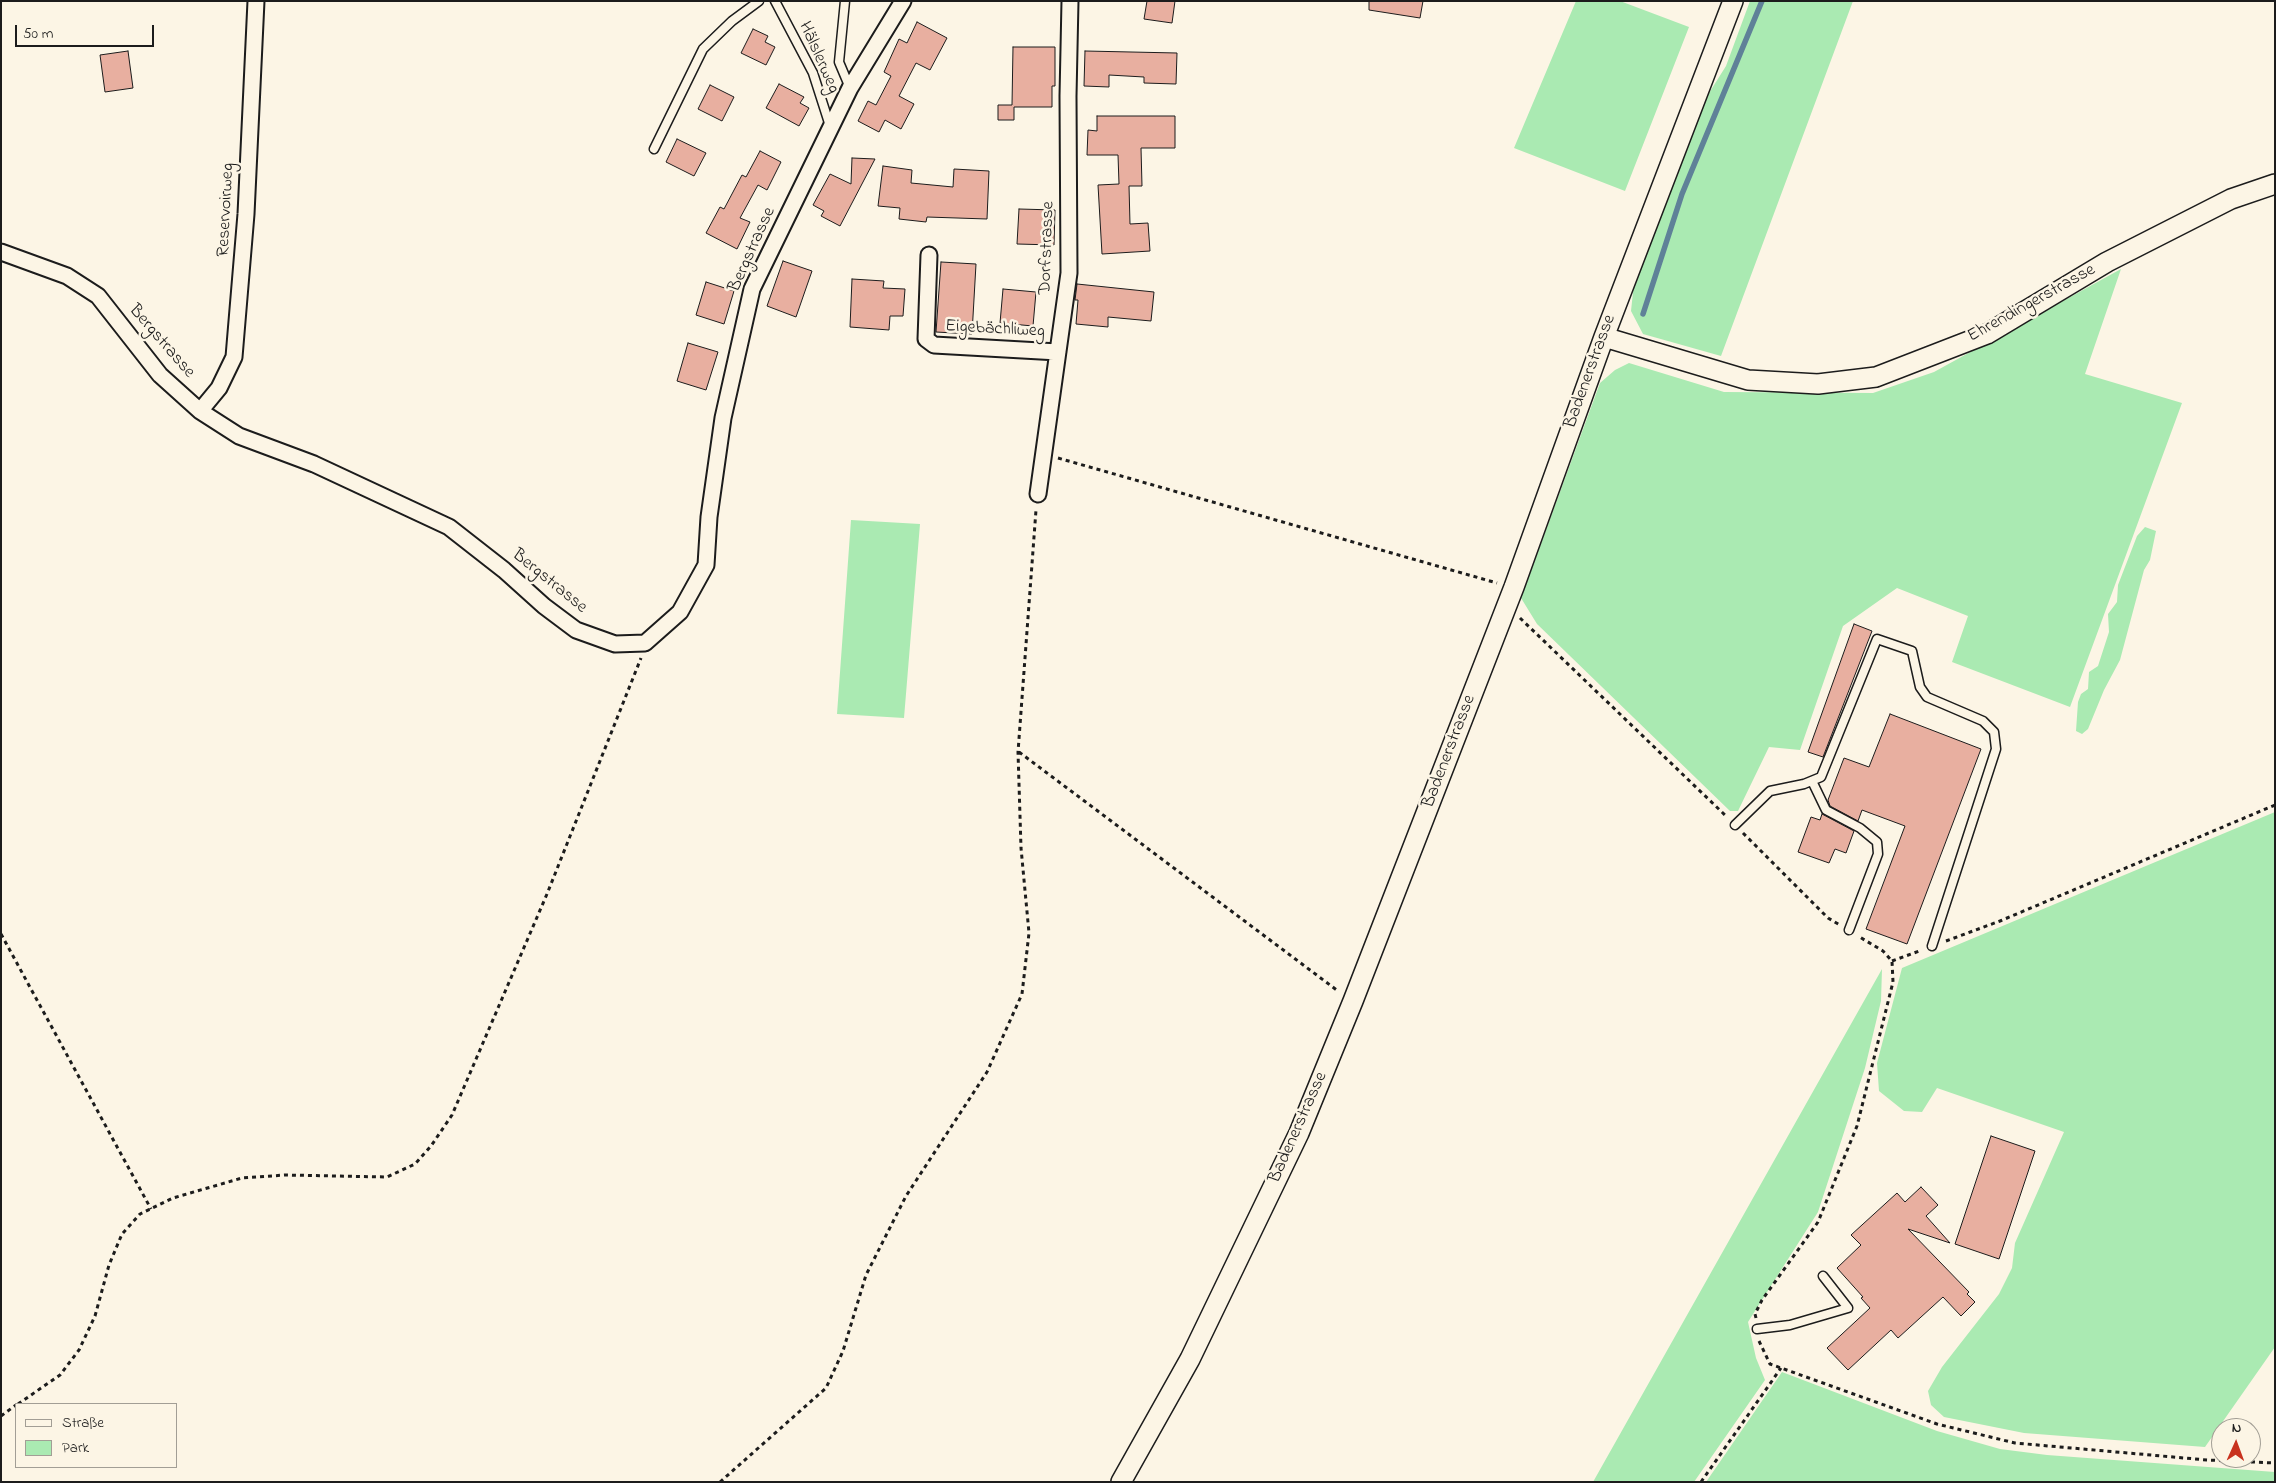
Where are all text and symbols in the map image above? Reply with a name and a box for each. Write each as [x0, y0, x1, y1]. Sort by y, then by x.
scale bar [18, 15, 156, 47]
street label: Hälslerweg [793, 19, 843, 97]
text: 50 m [23, 23, 53, 45]
street label: Reservoirweg [214, 163, 240, 257]
street label: Dorfstrasse [1036, 201, 1060, 295]
street label: Bergstrasse [725, 204, 781, 296]
street label: Ehrendingerstrasse [1964, 260, 2100, 348]
street label: Bergstrasse [123, 301, 199, 383]
street label: Badenerstrasse [1560, 312, 1622, 432]
street label: Eigebächliweg [945, 317, 1045, 343]
street label: Bergstrasse [507, 545, 591, 619]
street label: Badenerstrasse [1419, 692, 1481, 812]
street label: Badenerstrasse [1265, 1069, 1333, 1187]
legend [15, 1403, 178, 1468]
text: Straße [62, 1412, 104, 1434]
north arrow [2211, 1418, 2261, 1468]
text: N [2231, 1418, 2242, 1439]
text: Park [62, 1437, 89, 1459]

